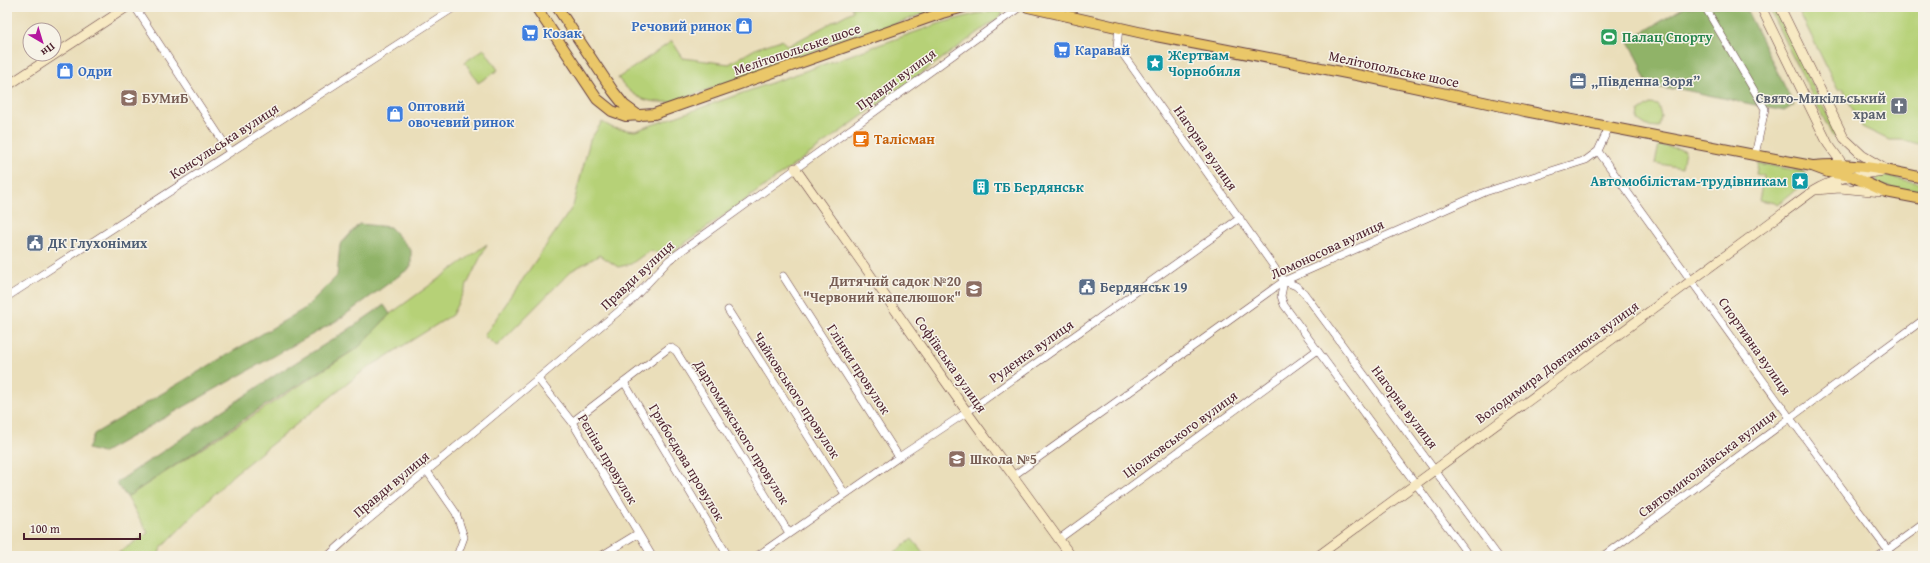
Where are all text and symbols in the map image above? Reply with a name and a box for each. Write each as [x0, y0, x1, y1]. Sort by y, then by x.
place label: Речовий ринок [631, 16, 732, 36]
shop icon: Речовий ринок [734, 16, 754, 36]
street label: Мелітопольське шосе [731, 18, 863, 80]
north arrow [22, 22, 62, 62]
supermarket icon: Козак [520, 23, 540, 43]
place label: Козак [543, 23, 583, 43]
sports icon: Палац Спорту [1599, 27, 1619, 47]
place label: Палац Спорту [1622, 27, 1713, 47]
text: Пн [37, 39, 59, 61]
supermarket icon: Каравай [1052, 40, 1072, 60]
place label: Каравай [1075, 40, 1130, 60]
street label: Правди вулиця [852, 43, 940, 115]
place label: Жертвам Чорнобиля [1167, 45, 1241, 81]
street label: Мелітопольське шосе [1327, 45, 1461, 93]
place icon: Жертвам Чорнобиля [1145, 53, 1165, 73]
shop icon: Одри [55, 61, 75, 81]
place label: Одри [78, 61, 112, 81]
office icon: „Південна Зоря” [1568, 71, 1588, 91]
place label: „Південна Зоря” [1591, 71, 1700, 91]
school or university icon: БУМиБ [119, 88, 139, 108]
place label: БУМиБ [142, 88, 189, 108]
place label: Свято-Микільський храм [1756, 88, 1886, 124]
place label: Оптовий овочевий ринок [408, 96, 515, 132]
church icon: Свято-Микільський храм [1889, 96, 1909, 116]
street label: Консульська вулиця [166, 98, 282, 184]
street label: Нагорна вулиця [1169, 102, 1243, 194]
shop icon: Оптовий овочевий ринок [385, 104, 405, 124]
cafe icon: Талісман [851, 129, 871, 149]
place label: Талісман [874, 129, 935, 149]
place label: Автомобілістам-трудівникам [1590, 171, 1787, 191]
place icon: Автомобілістам-трудівникам [1790, 171, 1810, 191]
building icon: ТБ Бердянськ [971, 177, 991, 197]
place label: ТБ Бердянськ [994, 177, 1085, 197]
street label: Ломоносова вулиця [1267, 214, 1387, 284]
public building icon: ДК Глухонімих [25, 233, 45, 253]
place label: ДК Глухонімих [47, 233, 148, 253]
street label: Правди вулиця [596, 236, 678, 314]
place label: Дитячий садок №20 "Червоний капелюшок" [803, 271, 961, 307]
public building icon: Бердянськ 19 [1077, 277, 1097, 297]
place label: Бердянськ 19 [1100, 277, 1187, 297]
school or university icon: Дитячий садок №20 "Червоний капелюшок" [964, 279, 984, 299]
street label: Спортивна вулиця [1714, 293, 1796, 399]
street label: Володимира Довганюка вулиця [1471, 296, 1643, 428]
street label: Софіївська вулиця [910, 312, 992, 416]
street label: Руденка вулиця [985, 314, 1077, 388]
street label: Глінки провулок [822, 320, 896, 419]
street label: Чайковського провулок [749, 328, 846, 463]
street label: Даргомижського провулок [689, 355, 795, 509]
street label: Нагорна вулиця [1367, 361, 1443, 453]
street label: Ціолковського вулиця [1118, 385, 1242, 483]
street label: Грибоєдова провулок [644, 400, 730, 525]
street label: Святомиколаївська вулиця [1634, 404, 1780, 522]
street label: Рєпіна провулок [573, 410, 643, 508]
street label: Правди вулиця [349, 446, 433, 522]
school or university icon: Школа №5 [947, 449, 967, 469]
place label: Школа №5 [970, 449, 1037, 469]
scale bar [24, 515, 140, 541]
text: 100 m [30, 520, 60, 537]

